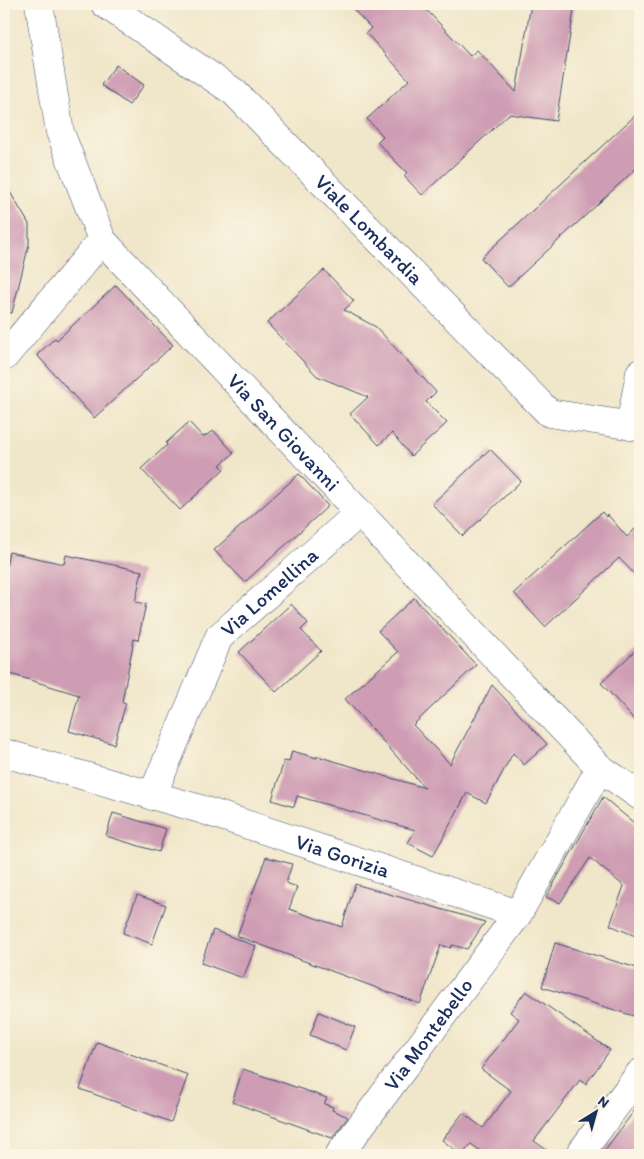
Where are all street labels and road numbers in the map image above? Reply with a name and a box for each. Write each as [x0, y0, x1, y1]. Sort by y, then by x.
street label: Viale Lombardia [310, 169, 429, 290]
street label: Via San Giovanni [222, 368, 345, 496]
street label: Via Lomellina [215, 542, 323, 642]
street label: Via Gorizia [292, 828, 393, 883]
street label: Via Montebello [378, 973, 478, 1095]

